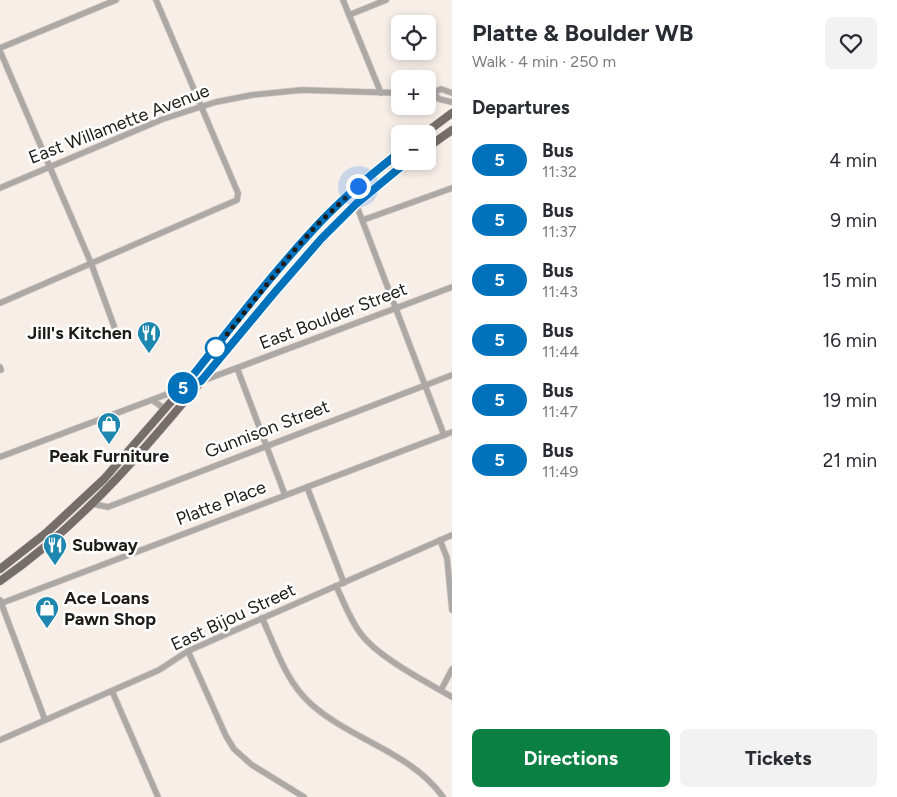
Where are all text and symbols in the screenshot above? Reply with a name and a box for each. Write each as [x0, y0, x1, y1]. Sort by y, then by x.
map controls [391, 15, 436, 170]
button: locate [391, 15, 436, 60]
button: heart [825, 17, 877, 69]
text: Platte & Boulder WB [472, 18, 693, 47]
text: Walk · 4 min · 250 m [472, 52, 616, 71]
button: + [391, 70, 436, 115]
street label: East Willamette Avenue [25, 79, 213, 169]
text: Departures [472, 96, 570, 119]
button: − [391, 125, 436, 170]
text: Bus [542, 139, 573, 162]
text: 5 [494, 149, 505, 171]
text: 4 min [829, 149, 877, 172]
text: 11:32 [542, 162, 577, 181]
your location [346, 174, 371, 199]
text: Bus [542, 199, 573, 222]
text: 5 [494, 209, 505, 231]
text: 9 min [830, 209, 877, 232]
text: 11:37 [542, 222, 577, 241]
text: Bus [542, 259, 573, 282]
text: 5 [494, 269, 505, 291]
text: 15 min [822, 269, 877, 292]
street label: East Boulder Street [256, 278, 410, 354]
text: 11:43 [542, 282, 578, 301]
text: Bus [542, 319, 573, 342]
restaurant icon: Jill's Kitchen [136, 320, 162, 354]
place label: Jill's Kitchen [27, 322, 132, 344]
text: 5 [494, 329, 505, 351]
text: 16 min [823, 329, 877, 352]
unlabelled marker [205, 337, 227, 359]
text: 11:44 [542, 342, 579, 361]
line badge: 5 [167, 372, 199, 404]
text: 5 [178, 377, 188, 399]
text: Bus [542, 379, 573, 402]
text: 5 [494, 389, 505, 411]
text: 19 min [823, 389, 877, 412]
street label: Gunnison Street [202, 395, 333, 463]
text: 11:47 [542, 402, 578, 421]
shop icon: Peak Furniture [96, 411, 122, 445]
text: Bus [542, 439, 573, 462]
place label: Peak Furniture [49, 445, 169, 467]
text: 5 [494, 449, 505, 471]
text: 21 min [823, 449, 877, 472]
text: 11:49 [542, 462, 578, 481]
street label: Platte Place [173, 476, 269, 530]
restaurant icon: Subway [42, 532, 68, 566]
place label: Subway [72, 534, 139, 556]
street label: East Bijou Street [167, 578, 299, 655]
place label: Ace Loans Pawn Shop [64, 587, 156, 630]
shop icon: Ace Loans Pawn Shop [34, 595, 60, 629]
button: Directions [472, 729, 670, 787]
button: Tickets [680, 729, 877, 787]

